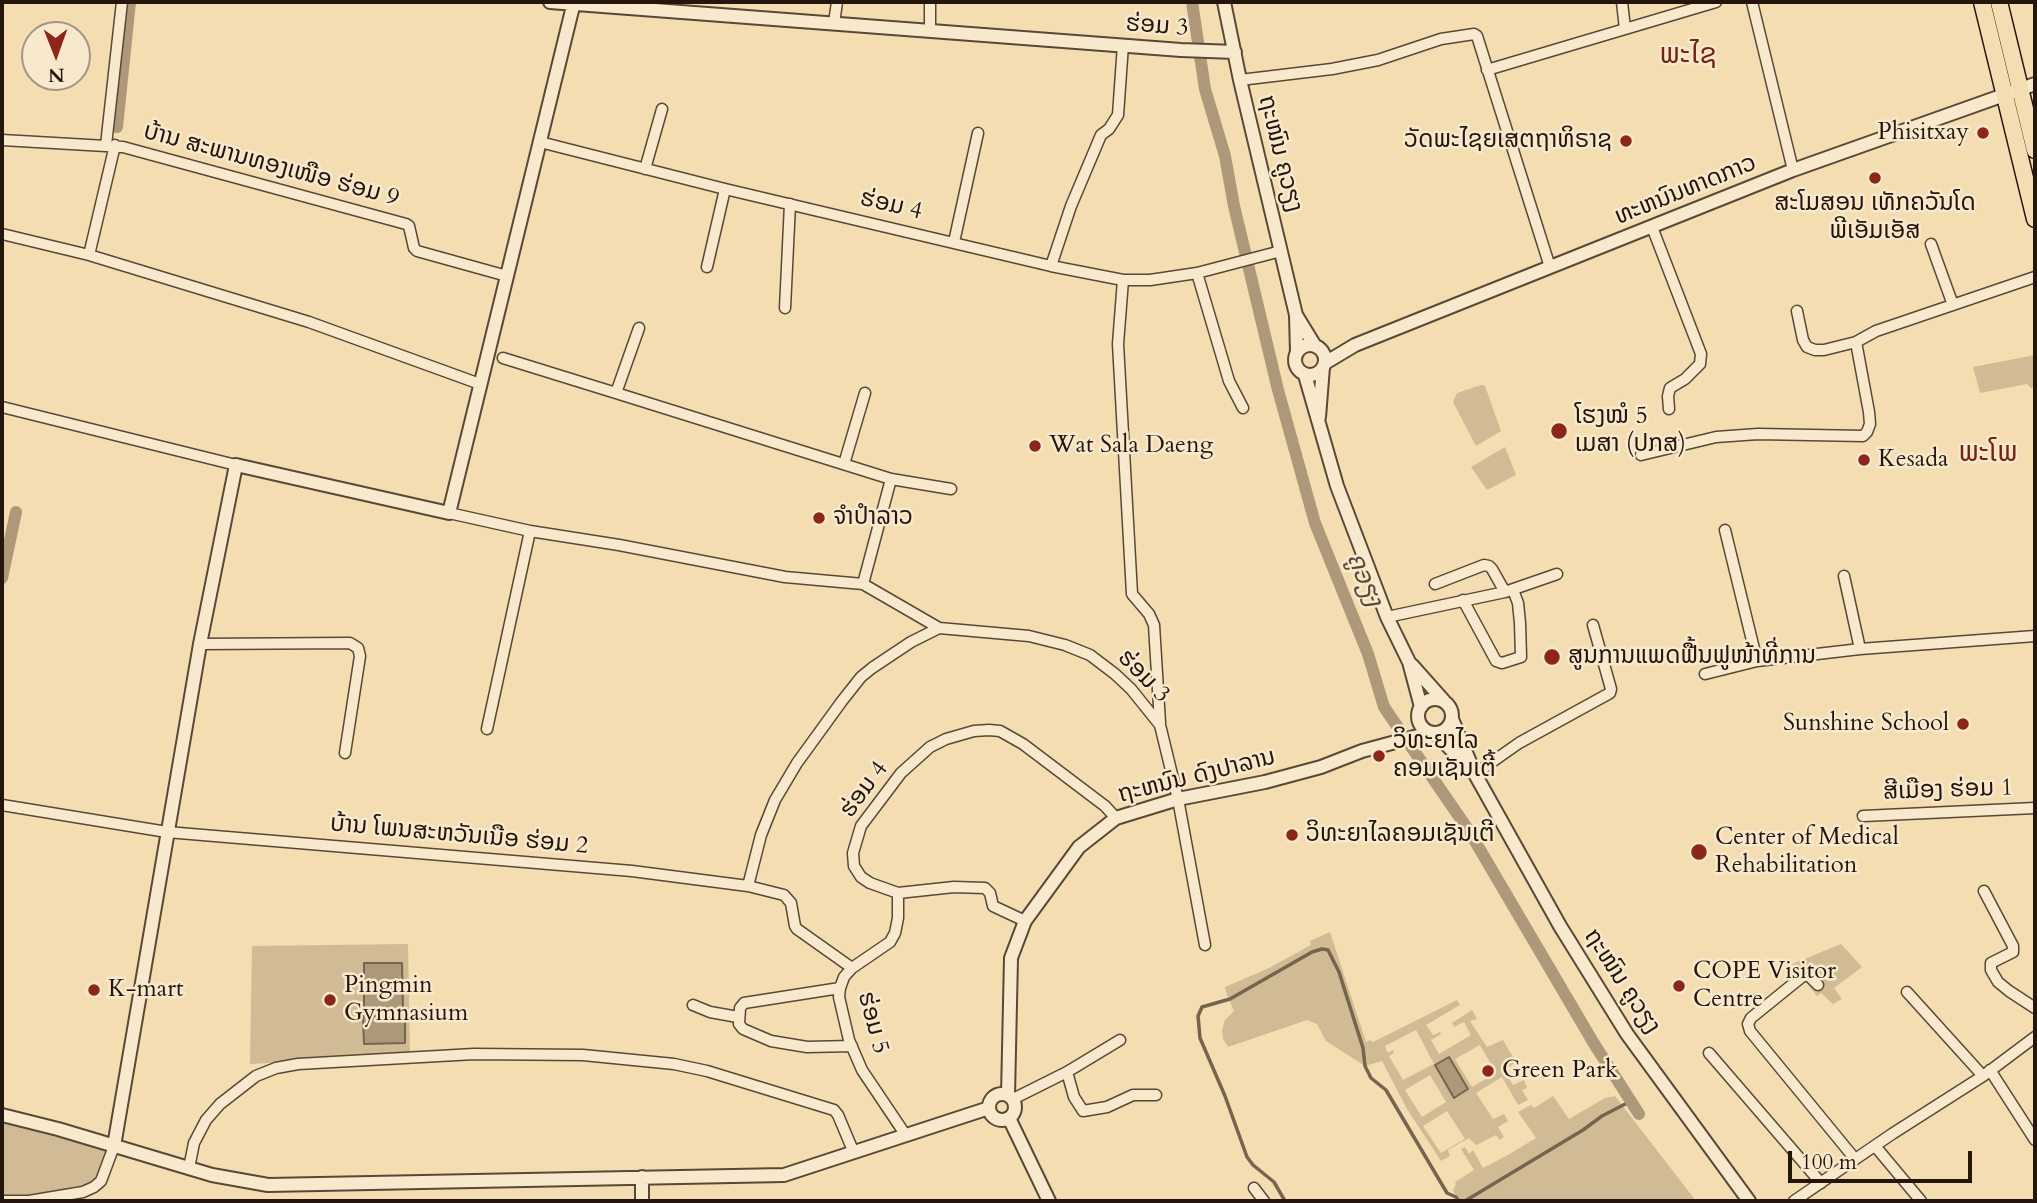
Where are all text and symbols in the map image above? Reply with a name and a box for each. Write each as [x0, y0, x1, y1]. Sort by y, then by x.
street label: ຮ່ອມ 3 [1125, 10, 1189, 44]
north arrow [21, 21, 91, 91]
district label: ພະໄຊ [1659, 40, 1717, 74]
text: N [48, 62, 65, 88]
street label: ຖະໜົນ ຄູວຽງ [1251, 92, 1307, 216]
street label: ບ້ານ ສະພານທອງເໜືອ ຮ່ອມ 9 [140, 118, 402, 214]
place label: Phisitxay [1878, 119, 1969, 147]
marker: Phisitxay [1975, 125, 1991, 141]
place label: ວັດພະໄຊຍເສຕຖາທິຣາຊ [1404, 127, 1612, 155]
marker: ວັດພະໄຊຍເສຕຖາທິຣາຊ [1618, 133, 1634, 149]
street label: ທະຫນົນທາດກາວ [1611, 149, 1761, 233]
marker: ສະໂມສອນ ເທັກຄວັນໂດ ພີເອັມເອັສ [1867, 170, 1883, 186]
street label: ຮ່ອມ 4 [857, 185, 925, 227]
place label: ສະໂມສອນ ເທັກຄວັນໂດ ພີເອັມເອັສ [1774, 190, 1976, 246]
place label: ໂຮງໝໍ 5 ເມສາ (ປກສ) [1575, 403, 1686, 459]
marker: ໂຮງໝໍ 5 ເມສາ (ປກສ) [1549, 421, 1569, 441]
place label: Wat Sala Daeng [1049, 432, 1213, 460]
marker: Wat Sala Daeng [1027, 438, 1043, 454]
district label: ພະໂພ [1958, 438, 2018, 472]
place label: Kesada [1878, 446, 1948, 474]
marker: Kesada [1856, 452, 1872, 468]
place label: ຈຳປຳລາວ [833, 504, 913, 532]
marker: ຈຳປຳລາວ [811, 510, 827, 526]
water label: ຄູວຽງ [1338, 548, 1388, 612]
place label: ສູນການແພດຟື້ນຟູໜ້າທີ່ການ [1568, 643, 1816, 671]
street label: ຮ່ອມ 3 [1111, 644, 1175, 710]
marker: ສູນການແພດຟື້ນຟູໜ້າທີ່ການ [1542, 647, 1562, 667]
place label: Sunshine School [1783, 710, 1949, 738]
marker: Sunshine School [1955, 716, 1971, 732]
place label: ວິທະຍາໄລ ຄອມເຊັນເຕີ້ [1393, 728, 1496, 784]
street label: ຖະຫນົນ ດົງປາລານ [1115, 744, 1279, 810]
marker: ວິທະຍາໄລ ຄອມເຊັນເຕີ້ [1371, 748, 1387, 764]
street label: ຮ່ອມ 4 [835, 756, 895, 824]
street label: ສີເມືອງ ຮ່ອມ 1 [1883, 774, 2013, 808]
street label: ບ້ານ ໂພນສະຫວັນເນືອ ຮ່ອມ 2 [329, 810, 589, 862]
place label: ວິທະຍາໄລຄອມເຊັນເຕີ [1306, 821, 1495, 849]
place label: Center of Medical Rehabilitation [1715, 824, 1899, 880]
marker: ວິທະຍາໄລຄອມເຊັນເຕີ [1284, 827, 1300, 843]
marker: Center of Medical Rehabilitation [1689, 842, 1709, 862]
street label: ຖະໜົນ ຄູວຽງ [1576, 924, 1666, 1040]
place label: COPE Visitor Centre [1693, 958, 1836, 1014]
place label: Pingmin Gymnasium [344, 972, 468, 1028]
place label: K-mart [108, 976, 184, 1004]
marker: COPE Visitor Centre [1671, 978, 1687, 994]
marker: K-mart [86, 982, 102, 998]
street label: ຮ່ອມ 5 [850, 989, 894, 1057]
marker: Pingmin Gymnasium [322, 992, 338, 1008]
place label: Green Park [1502, 1057, 1618, 1085]
marker: Green Park [1480, 1063, 1496, 1079]
scale bar [1792, 1136, 1976, 1180]
text: 100 m [1801, 1148, 1857, 1177]

